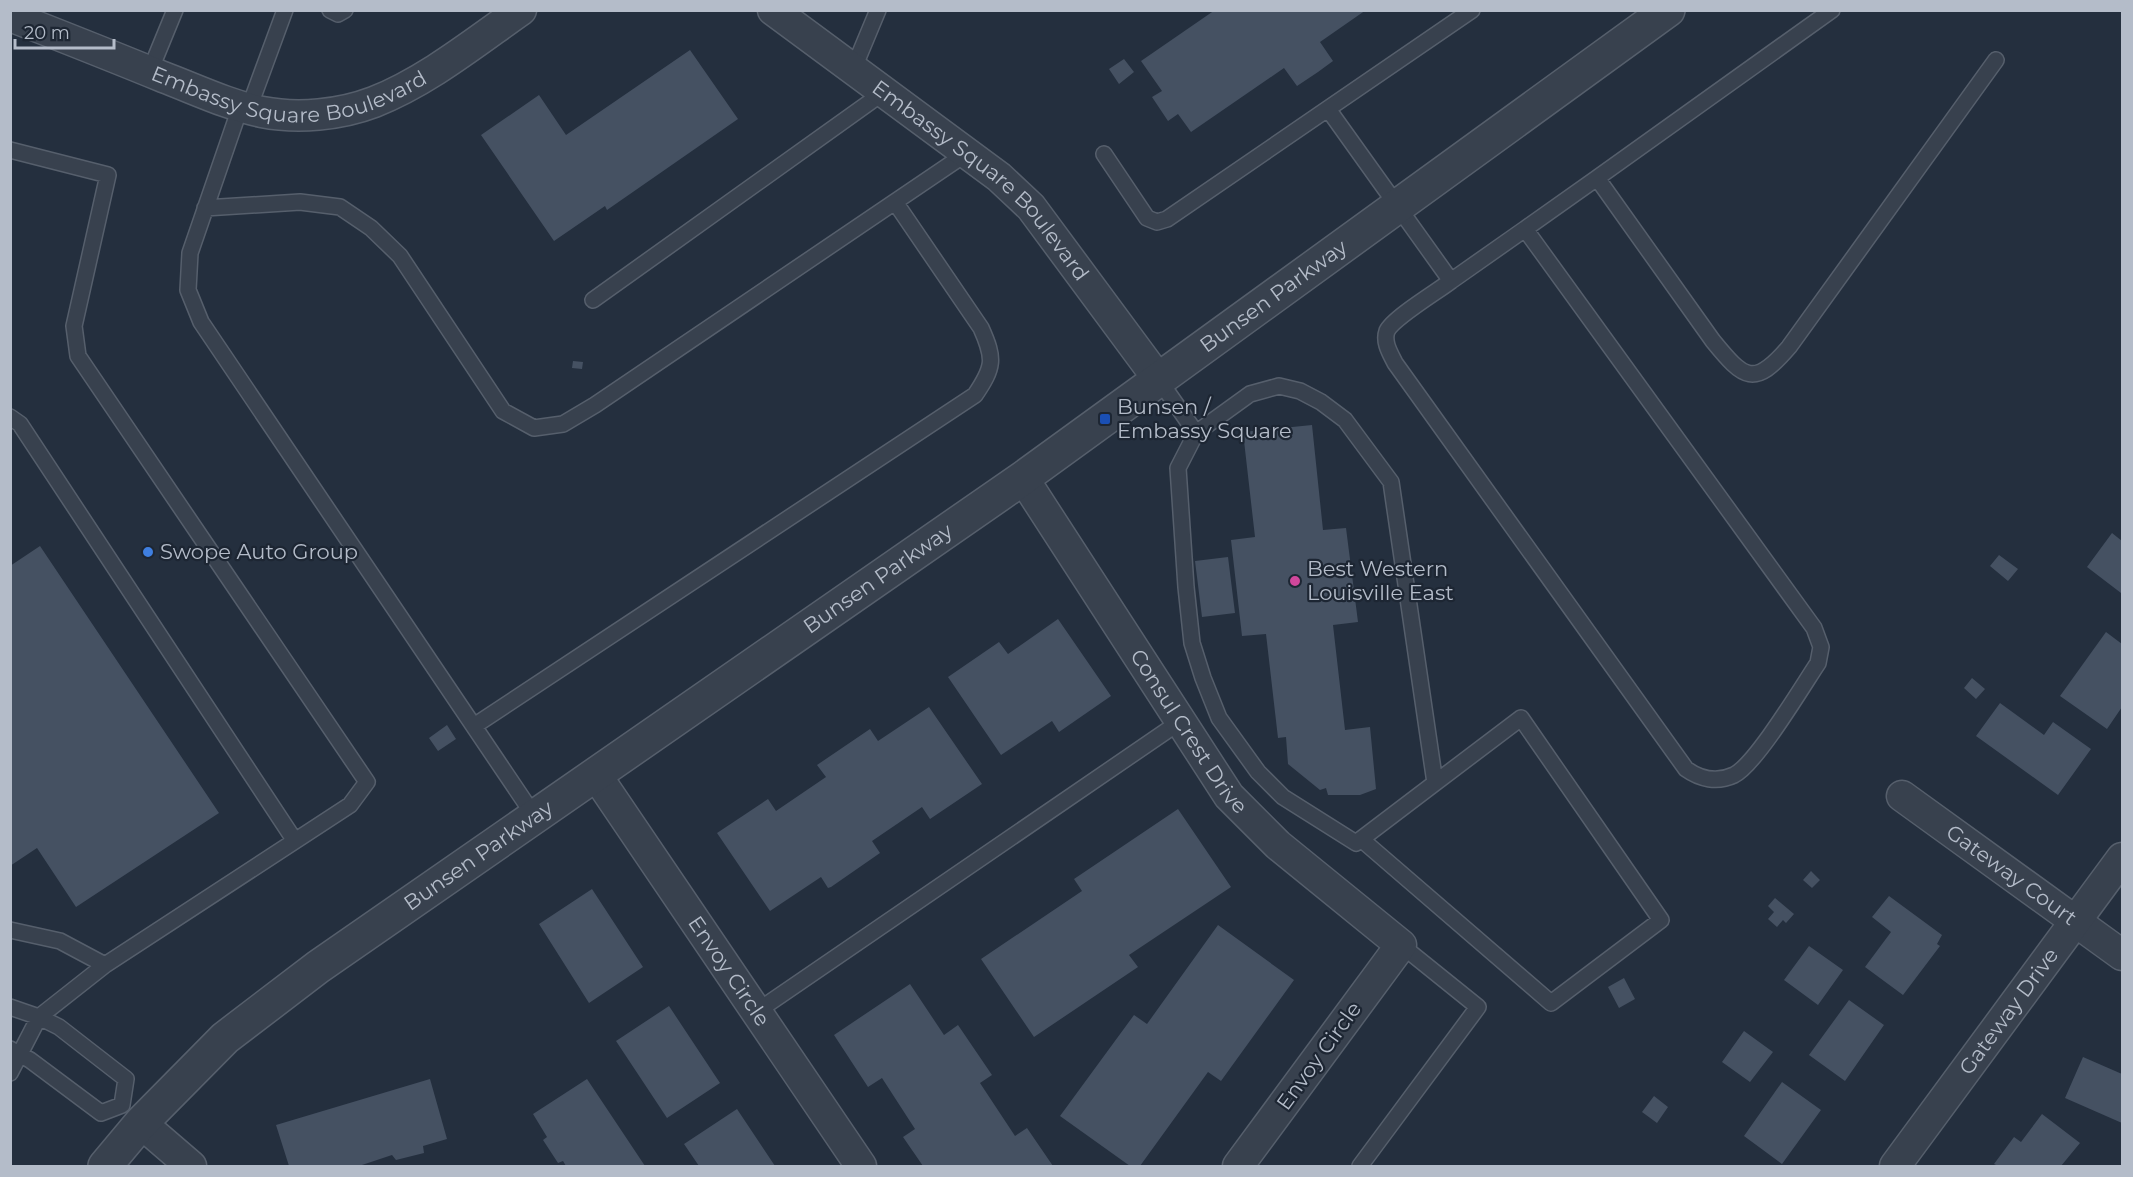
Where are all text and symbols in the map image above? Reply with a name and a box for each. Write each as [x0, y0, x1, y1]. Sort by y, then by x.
scale bar [15, 12, 114, 50]
text: 20 m [24, 22, 70, 44]
street label: Embassy Square Boulevard [144, 56, 432, 82]
text: Embassy Square Boulevard [148, 61, 431, 127]
street label: Embassy Square Boulevard [867, 75, 1094, 286]
street label: Bunsen Parkway [1195, 234, 1352, 358]
place label: Bunsen / Embassy Square [1117, 394, 1292, 443]
marker: Bunsen / Embassy Square [1098, 412, 1112, 426]
street label: Bunsen Parkway [798, 518, 957, 639]
place label: Swope Auto Group [160, 539, 358, 564]
marker: Swope Auto Group [141, 545, 155, 559]
place label: Best Western Louisville East [1307, 556, 1454, 605]
marker: Best Western Louisville East [1288, 574, 1302, 588]
street label: Consul Crest Drive [1125, 644, 1253, 819]
street label: Bunsen Parkway [399, 795, 558, 916]
street label: Gateway Court [1941, 819, 2082, 930]
street label: Envoy Circle [683, 911, 776, 1031]
street label: Gateway Drive [1954, 943, 2063, 1079]
street label: Envoy Circle [1271, 997, 1366, 1115]

